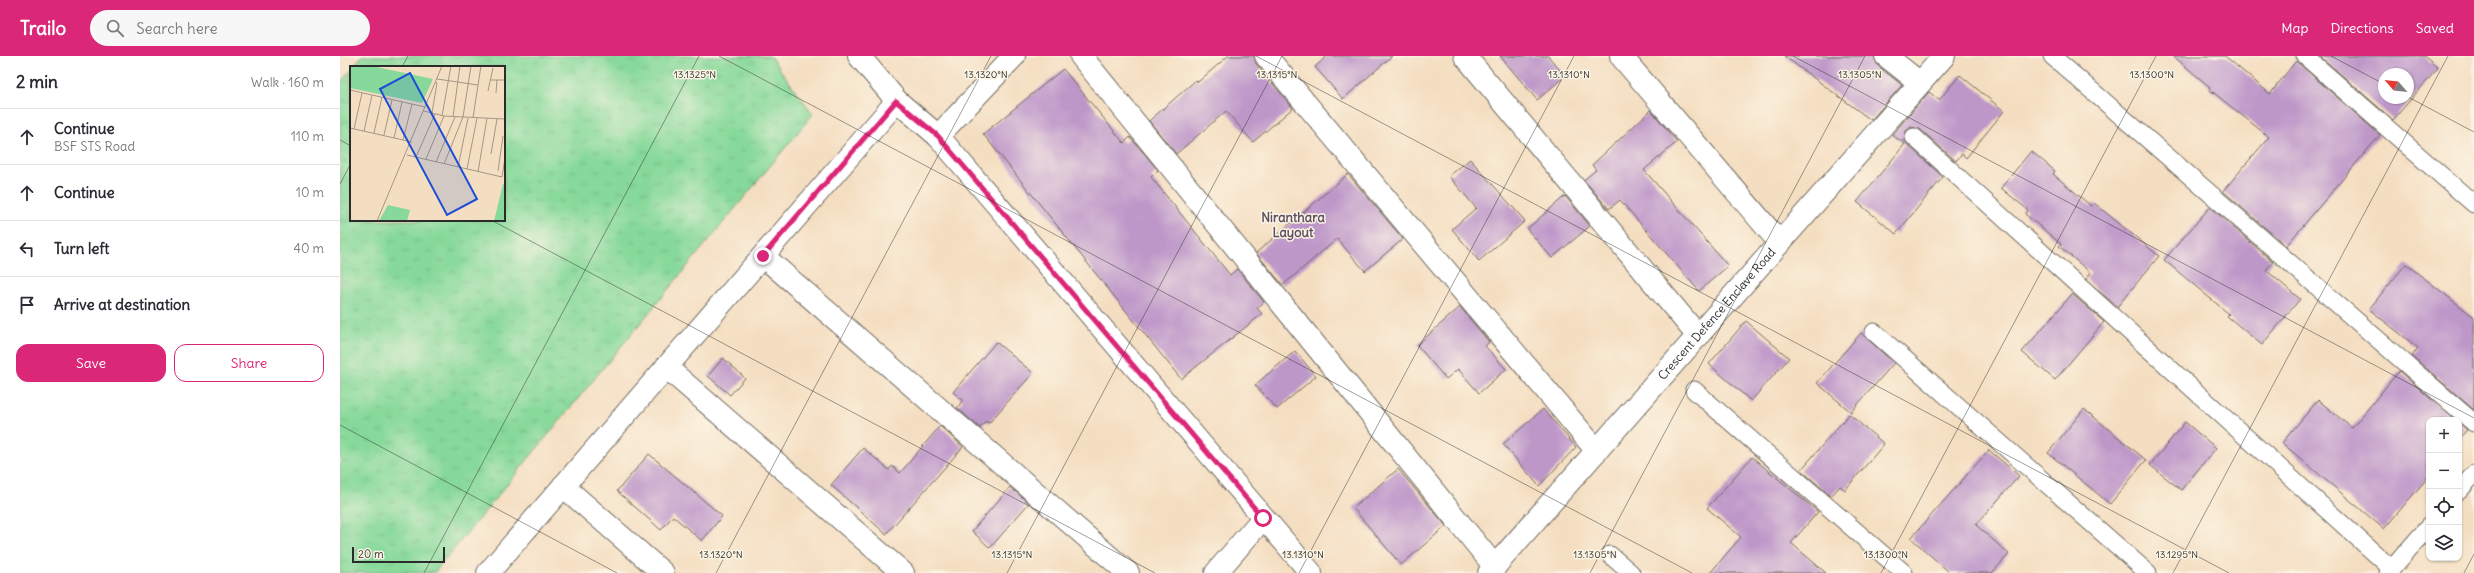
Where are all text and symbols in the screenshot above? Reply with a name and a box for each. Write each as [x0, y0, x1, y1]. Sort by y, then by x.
search box [90, 10, 370, 46]
text: Trailo [20, 16, 66, 40]
icon: search [104, 17, 126, 39]
text: Search here [136, 19, 218, 38]
text: Map [2281, 19, 2308, 37]
text: Directions [2330, 19, 2394, 37]
text: Saved [2416, 19, 2454, 37]
inset map [350, 66, 505, 221]
text: 13.1325°N [674, 68, 716, 81]
text: 13.1320°N [964, 68, 1008, 81]
text: 13.1315°N [1257, 68, 1297, 81]
text: 13.1310°N [1548, 68, 1590, 81]
text: 13.1305°N [1838, 68, 1882, 81]
text: 13.1300°N [2130, 68, 2174, 81]
north arrow [2378, 68, 2414, 104]
text: 2 min [16, 71, 58, 93]
text: Walk · 160 m [251, 74, 324, 91]
text: Continue [54, 119, 115, 138]
icon: ahead [16, 126, 38, 148]
text: 110 m [291, 128, 324, 145]
text: BSF STS Road [54, 138, 135, 155]
icon: ahead [16, 182, 38, 204]
text: Continue [54, 183, 115, 202]
text: 10 m [296, 184, 324, 201]
district label: Niranthara Layout [1261, 209, 1325, 241]
icon: left [16, 238, 38, 260]
text: Turn left [54, 239, 109, 258]
text: 40 m [293, 240, 324, 257]
street label: Crescent Defence Enclave Road [1655, 245, 1779, 383]
route end [754, 247, 772, 265]
icon: arrive [16, 294, 38, 316]
text: Arrive at destination [54, 295, 190, 314]
button: Save [16, 344, 166, 382]
button: Share [174, 344, 324, 382]
map controls [2426, 417, 2462, 561]
button: + [2426, 417, 2462, 453]
button: − [2426, 453, 2462, 489]
button: locate [2426, 489, 2462, 525]
route start [1254, 509, 1272, 527]
button: layers [2426, 525, 2462, 561]
scale bar [352, 545, 445, 564]
text: 20 m [358, 547, 384, 561]
text: 13.1320°N [699, 548, 743, 561]
text: 13.1315°N [992, 548, 1032, 561]
text: 13.1310°N [1282, 548, 1324, 561]
text: 13.1305°N [1573, 548, 1617, 561]
text: 13.1300°N [1864, 548, 1908, 561]
text: 13.1295°N [2156, 548, 2198, 561]

